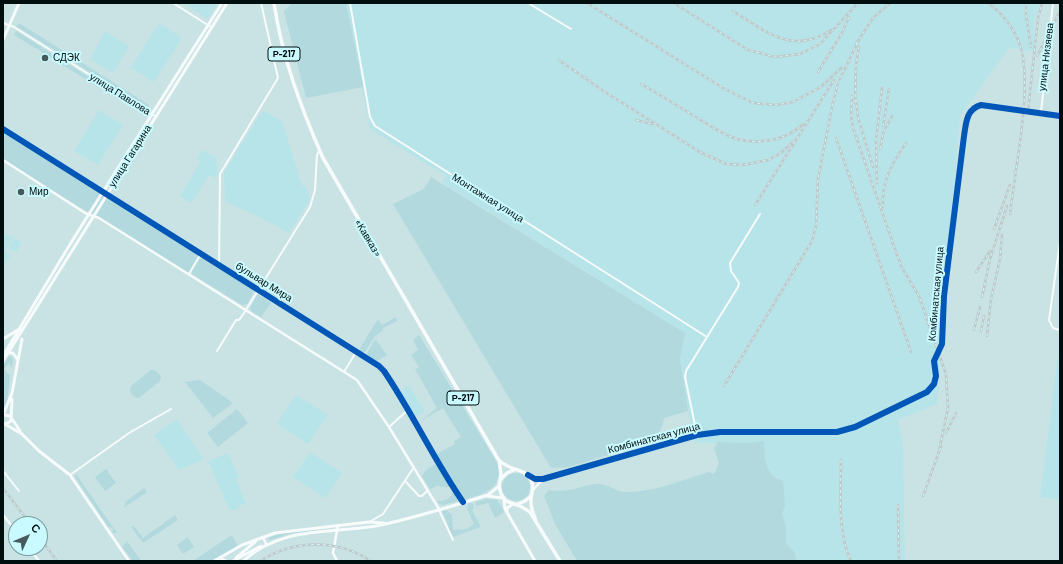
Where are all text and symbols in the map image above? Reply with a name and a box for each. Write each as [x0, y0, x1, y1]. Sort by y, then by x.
street label: улица Низяева [1036, 22, 1056, 92]
road number: Р-217 [268, 47, 300, 61]
place label: СДЭК [53, 52, 80, 64]
marker: СДЭК [40, 53, 50, 63]
street label: улица Павлова [87, 70, 153, 118]
street label: улица Гагарина [106, 123, 154, 189]
street label: Монтажная улица [450, 171, 526, 225]
place label: Мир [29, 186, 48, 198]
marker: Мир [16, 187, 26, 197]
street label: «Кавказ» [352, 217, 384, 259]
street label: Комбинатская улица [926, 246, 946, 342]
street label: бульвар Мира [233, 260, 295, 304]
road number: Р-217 [447, 391, 479, 405]
street label: Комбинатская улица [607, 420, 701, 456]
north arrow [8, 516, 48, 556]
text: С [29, 521, 44, 535]

